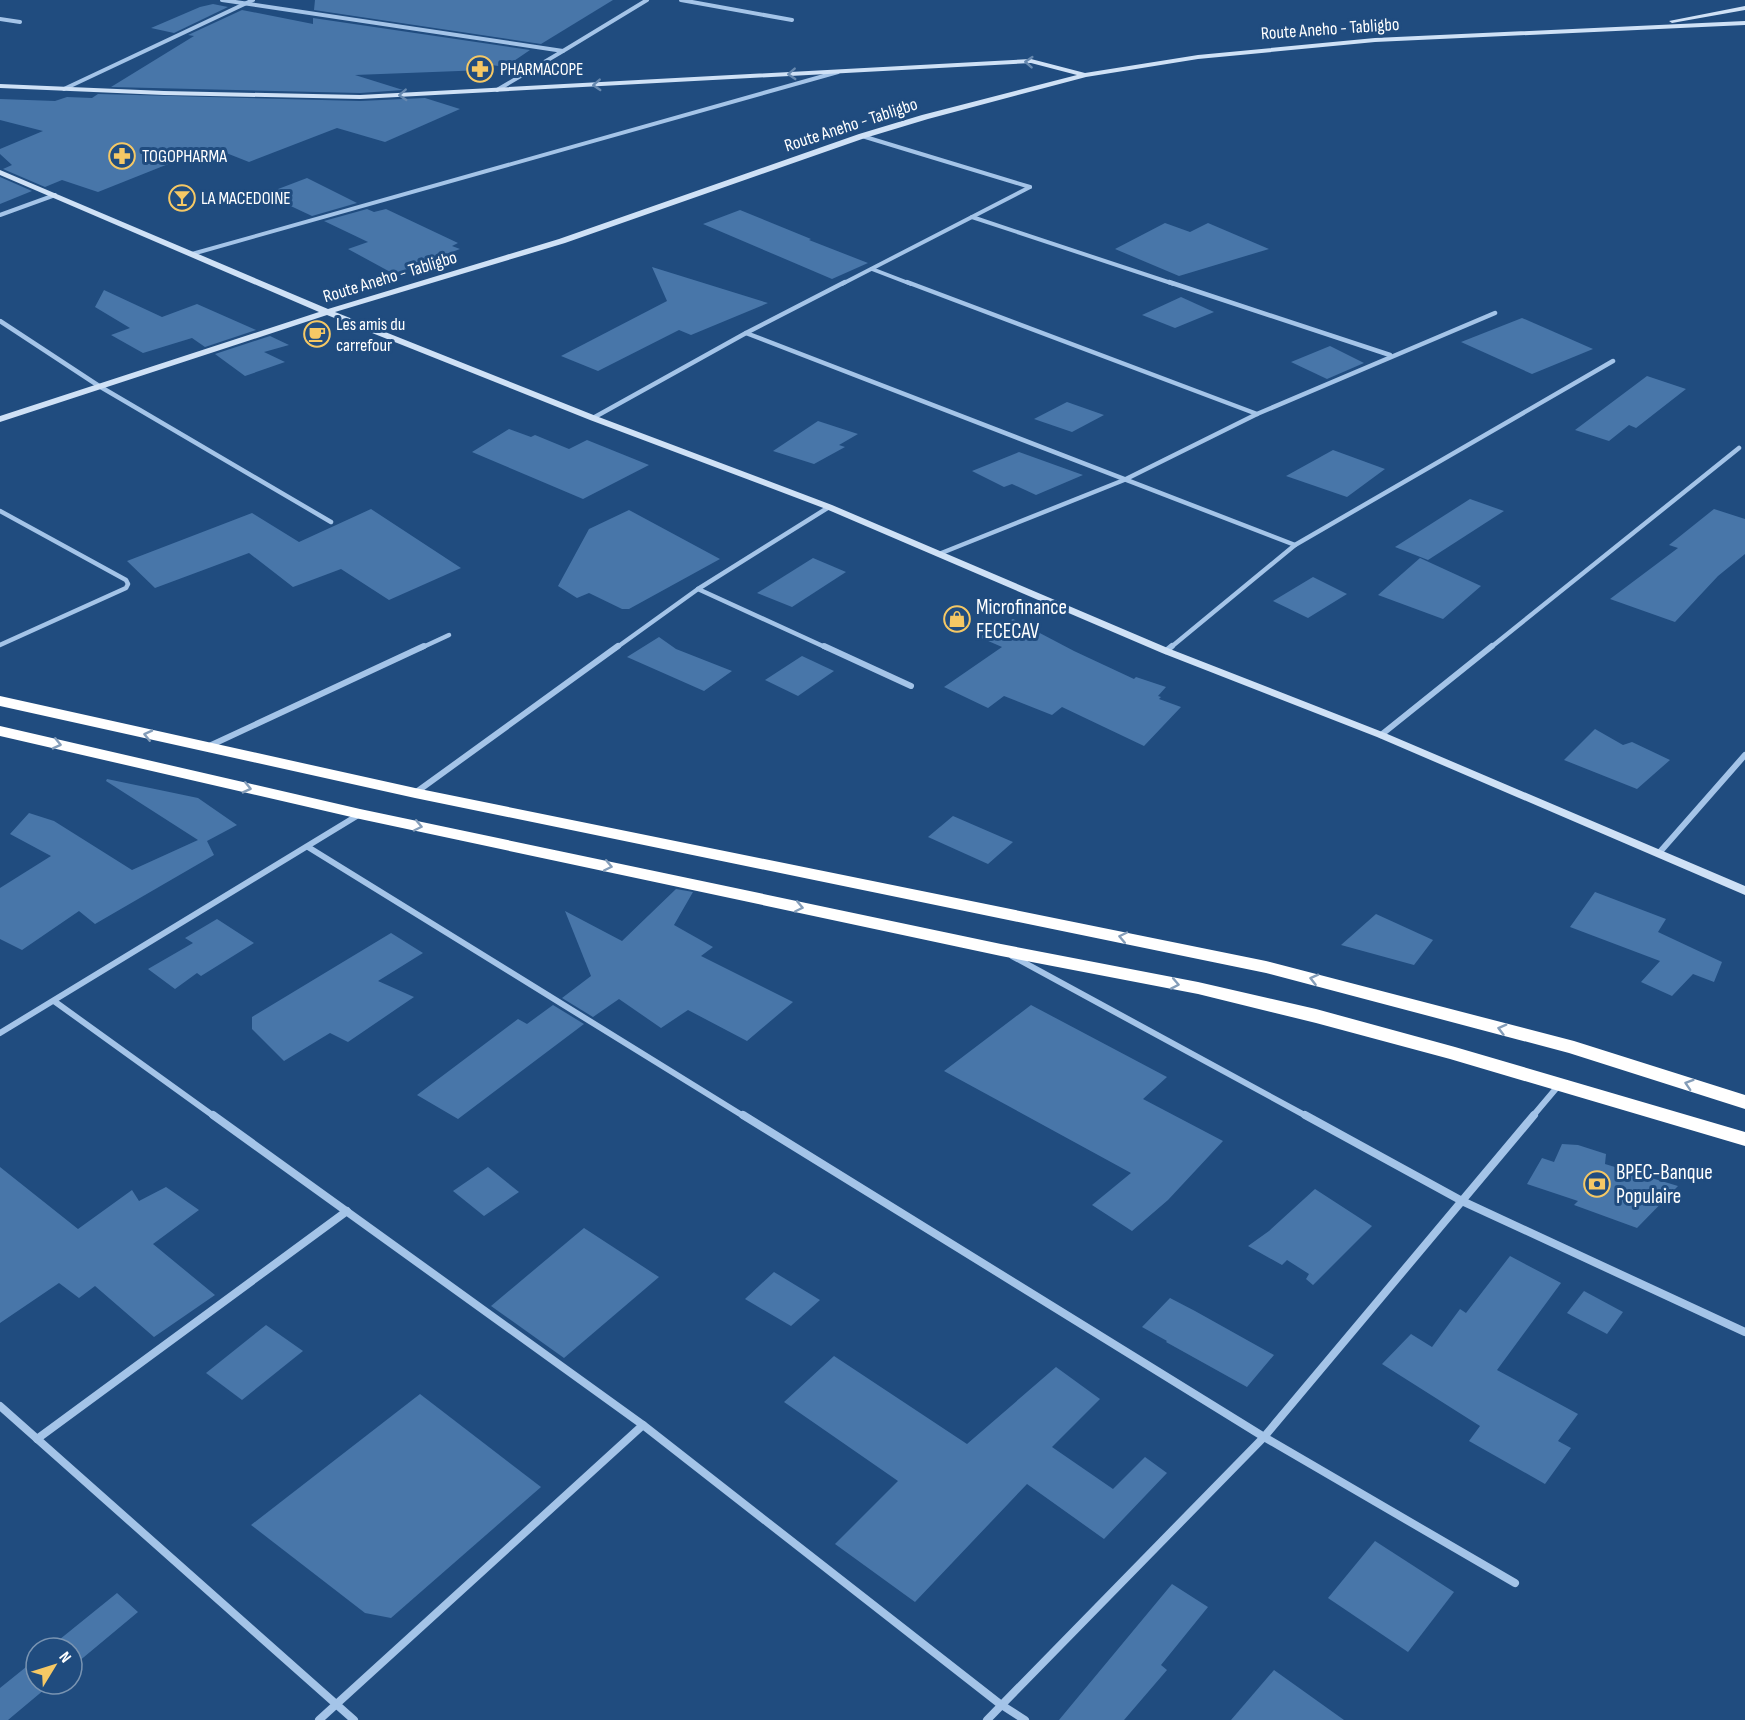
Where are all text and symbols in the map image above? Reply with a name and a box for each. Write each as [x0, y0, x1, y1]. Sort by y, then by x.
street label: Route Aneho - Tabligbo [1260, 14, 1400, 44]
pharmacy icon: PHARMACOPE [465, 54, 495, 84]
one-way arrow [1024, 56, 1033, 69]
place label: PHARMACOPE [500, 59, 584, 80]
one-way arrow [788, 67, 797, 80]
one-way arrow [593, 78, 602, 91]
one-way arrow [398, 88, 407, 101]
street label: Route Aneho - Tabligbo [782, 94, 920, 156]
pharmacy icon: TOGOPHARMA [107, 141, 137, 171]
place label: TOGOPHARMA [142, 146, 227, 167]
bar icon: LA MACEDOINE [167, 183, 197, 213]
place label: LA MACEDOINE [201, 188, 291, 209]
street label: Route Aneho - Tabligbo [321, 247, 459, 307]
place label: Les amis du carrefour [336, 314, 405, 356]
cafe icon: Les amis du carrefour [302, 319, 332, 349]
place label: Microfinance FECECAV [976, 595, 1067, 644]
shop icon: Microfinance FECECAV [942, 604, 972, 634]
one-way arrow [143, 729, 153, 742]
one-way arrow [52, 737, 62, 750]
one-way arrow [242, 780, 252, 793]
one-way arrow [412, 819, 422, 832]
one-way arrow [603, 859, 613, 872]
one-way arrow [794, 900, 804, 913]
one-way arrow [1119, 932, 1129, 945]
one-way arrow [1309, 974, 1319, 987]
one-way arrow [1170, 977, 1180, 990]
one-way arrow [1498, 1023, 1508, 1036]
one-way arrow [1684, 1079, 1695, 1092]
place label: BPEC-Banque Populaire [1616, 1160, 1713, 1209]
bank icon: BPEC-Banque Populaire [1582, 1169, 1612, 1199]
north arrow [24, 1636, 84, 1696]
text: N [55, 1648, 75, 1667]

